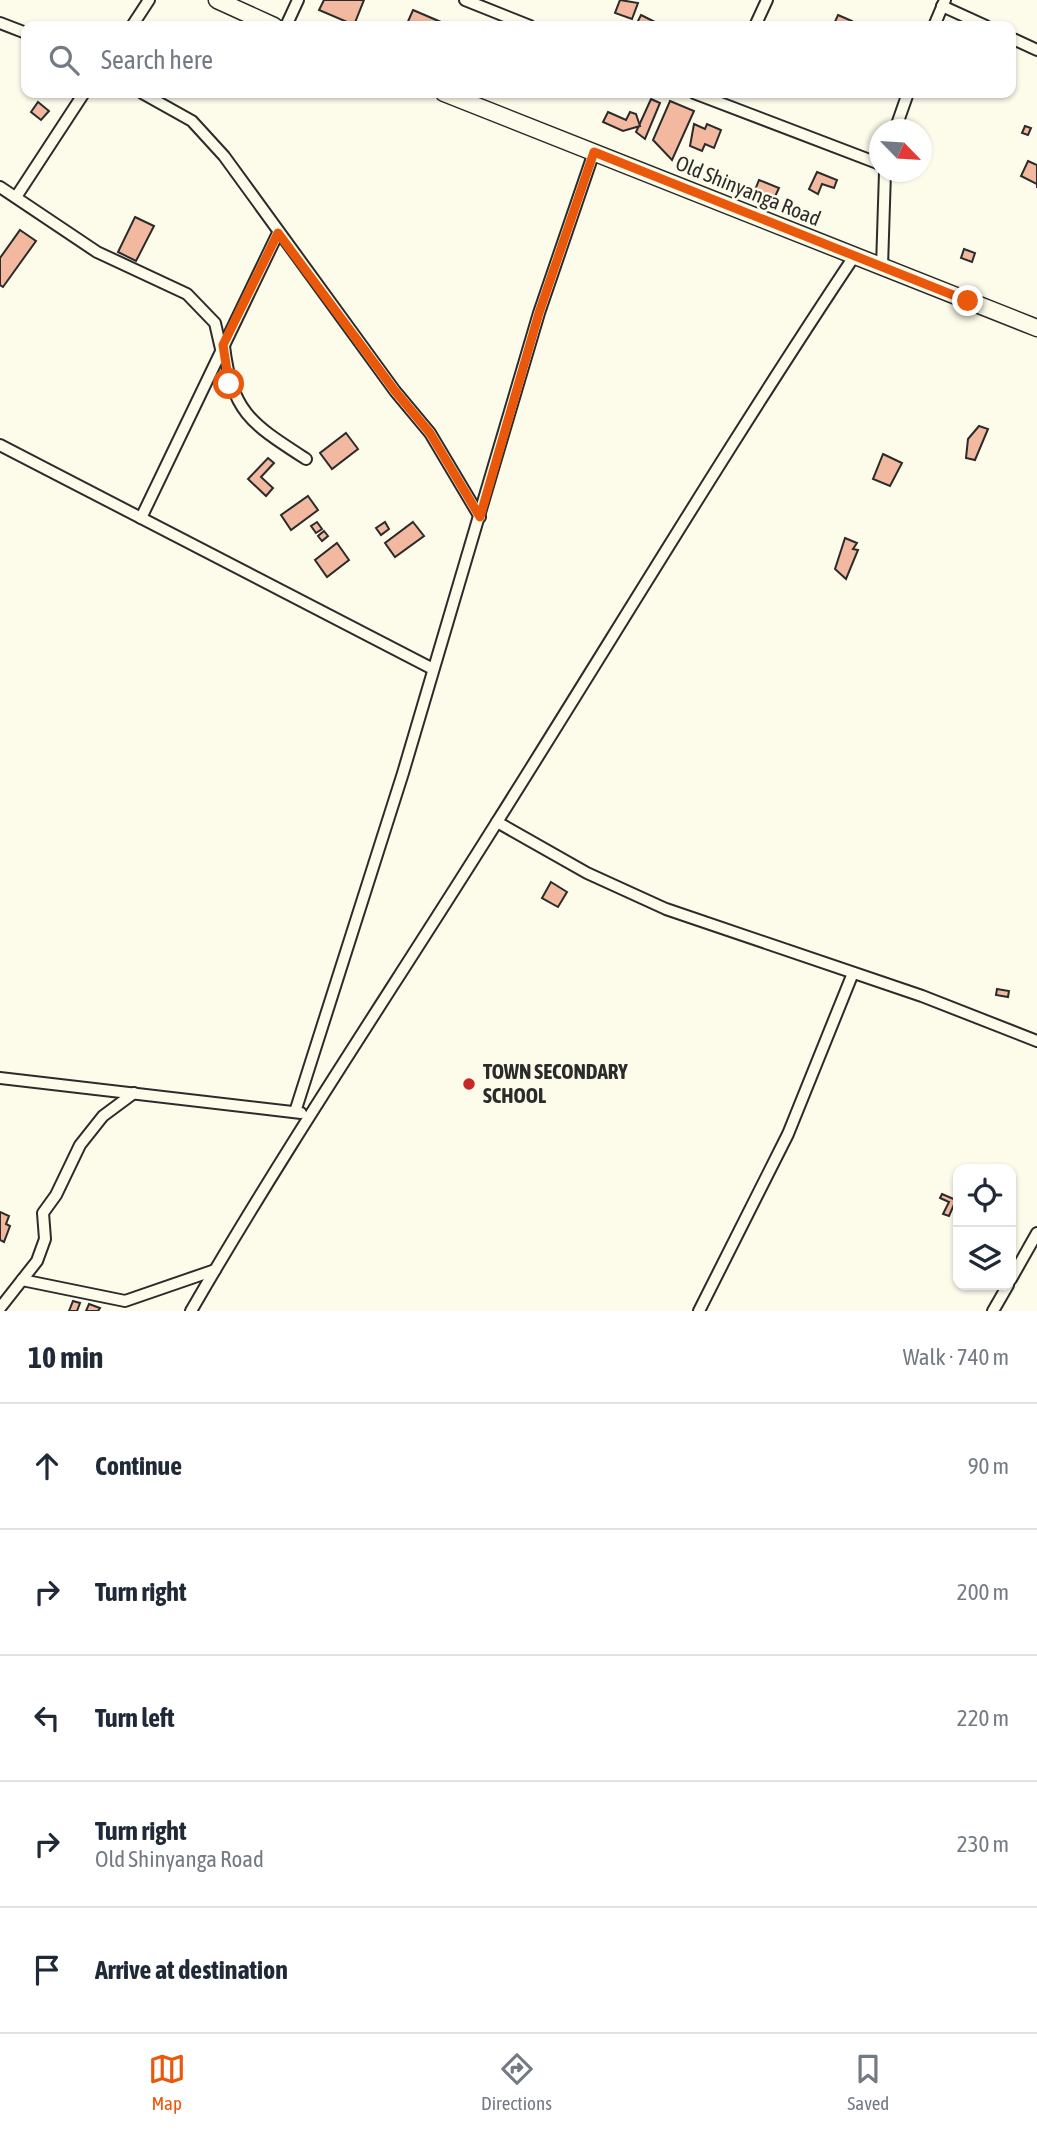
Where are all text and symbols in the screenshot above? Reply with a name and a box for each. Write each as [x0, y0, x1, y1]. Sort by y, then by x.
search box [21, 21, 1016, 98]
icon: search [45, 41, 83, 79]
text: Search here [101, 45, 213, 75]
north arrow [869, 119, 932, 182]
street label: Old Shinyanga Road [672, 150, 824, 230]
route end [952, 285, 983, 316]
route start [213, 368, 244, 399]
place label: TOWN SECONDARY SCHOOL [483, 1059, 628, 1107]
marker: TOWN SECONDARY SCHOOL [461, 1076, 477, 1092]
map controls [953, 1164, 1016, 1290]
button: locate [953, 1164, 1016, 1227]
button: layers [953, 1227, 1016, 1290]
text: 10 min [28, 1340, 103, 1374]
text: Walk · 740 m [903, 1344, 1009, 1370]
icon: ahead [28, 1447, 66, 1485]
text: Continue [95, 1451, 182, 1481]
text: 90 m [968, 1453, 1009, 1479]
icon: right [28, 1573, 66, 1611]
text: Turn right [95, 1577, 186, 1607]
text: 200 m [957, 1579, 1009, 1605]
icon: left [28, 1699, 66, 1737]
text: Turn left [95, 1703, 175, 1733]
text: 220 m [957, 1705, 1009, 1731]
text: Turn right [95, 1816, 186, 1846]
icon: right [28, 1825, 66, 1863]
text: 230 m [957, 1831, 1009, 1857]
text: Old Shinyanga Road [95, 1846, 264, 1872]
icon: arrive [28, 1951, 66, 1989]
text: Arrive at destination [95, 1955, 288, 1985]
tab: Map [148, 2050, 186, 2114]
tab: Directions [481, 2050, 552, 2114]
tab: Saved [847, 2050, 889, 2114]

